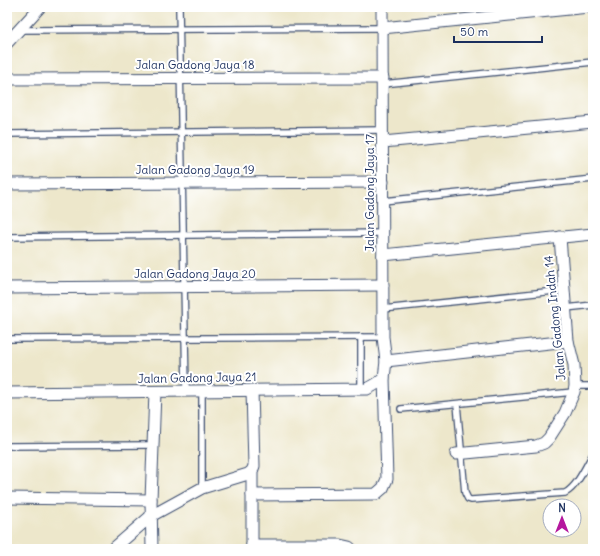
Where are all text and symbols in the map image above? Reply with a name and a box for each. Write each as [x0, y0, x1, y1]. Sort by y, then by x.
scale bar [454, 18, 542, 44]
text: 50 m [460, 24, 489, 39]
street label: Jalan Gadong Jaya 18 [135, 57, 255, 72]
street label: Jalan Gadong Jaya 17 [362, 134, 377, 252]
street label: Jalan Gadong Jaya 19 [135, 162, 255, 177]
street label: Jalan Gadong Indah 14 [540, 255, 569, 381]
street label: Jalan Gadong Jaya 20 [134, 266, 256, 281]
street label: Jalan Gadong Jaya 21 [137, 369, 256, 386]
north arrow [542, 498, 582, 538]
text: N [558, 501, 566, 515]

